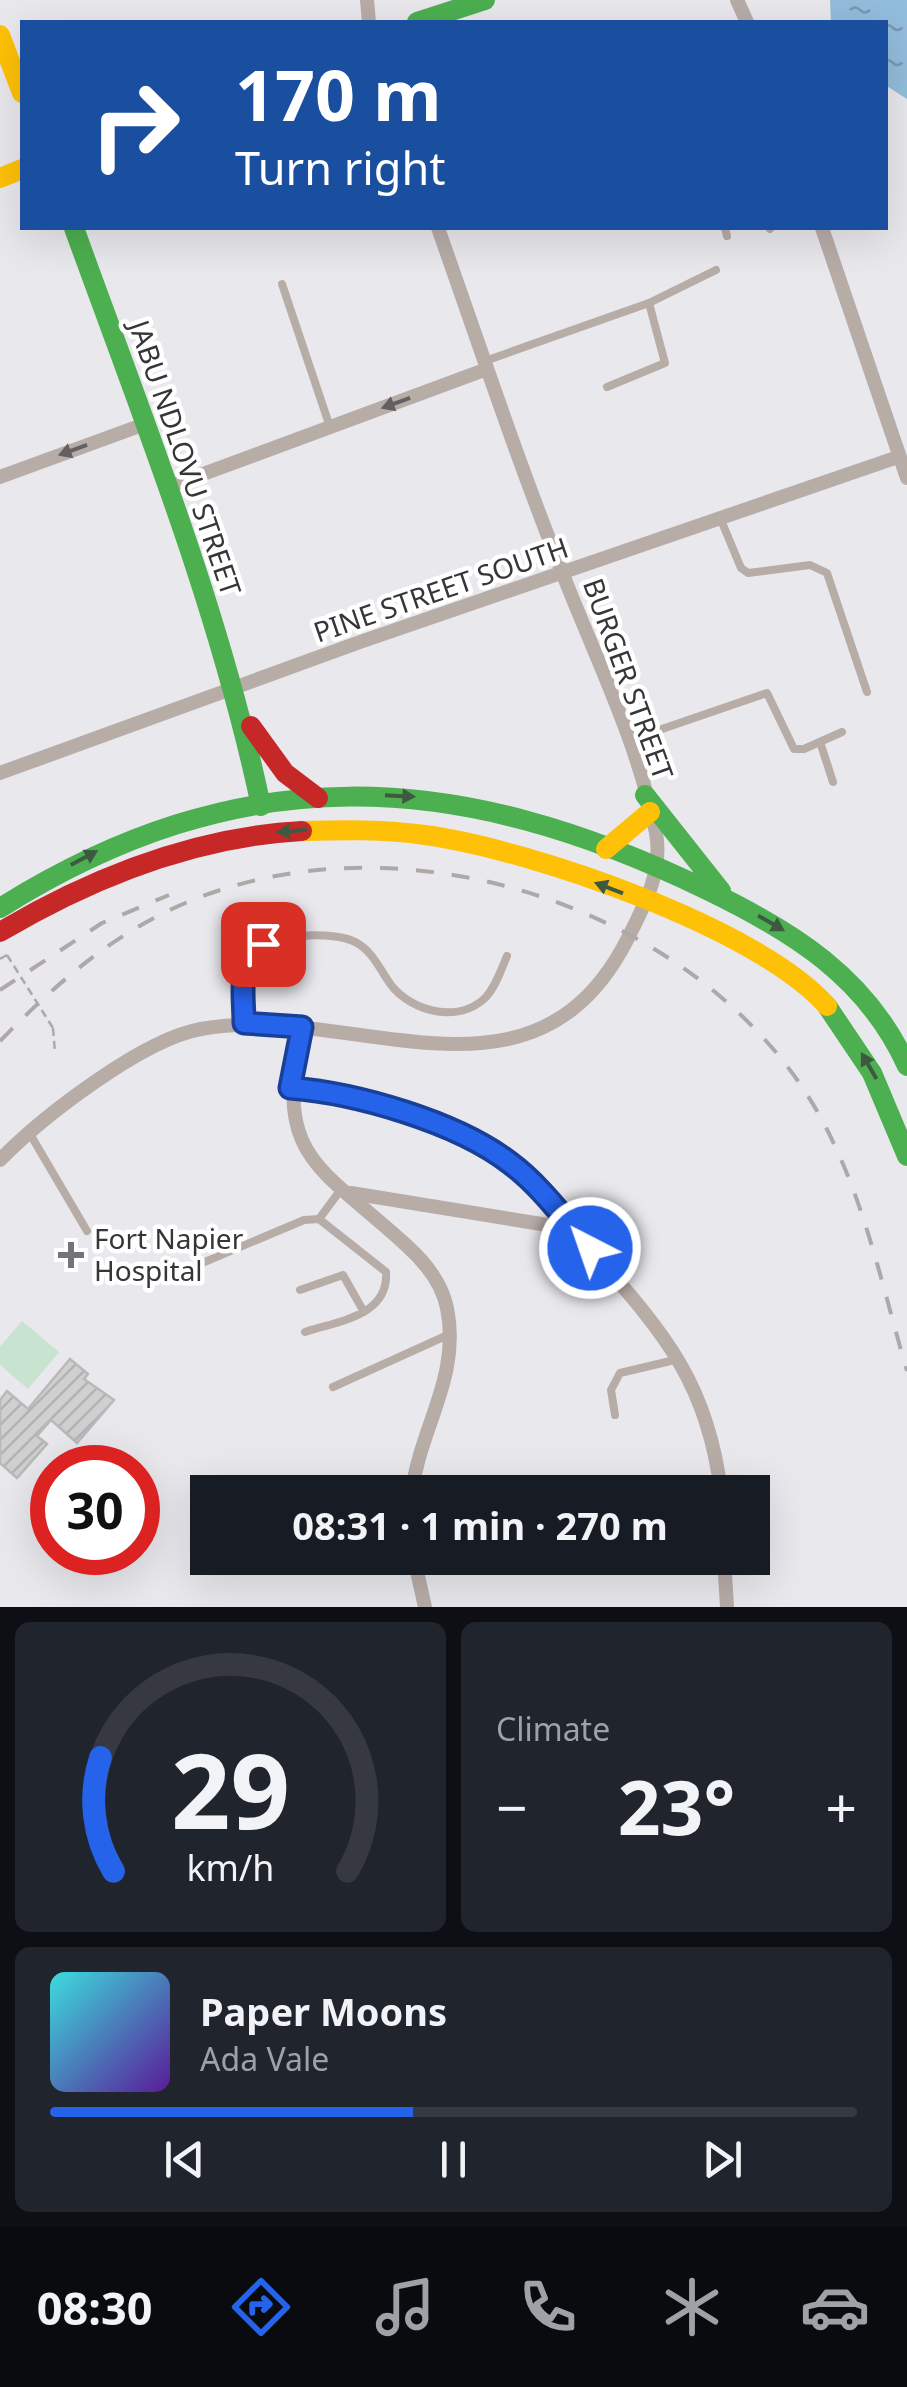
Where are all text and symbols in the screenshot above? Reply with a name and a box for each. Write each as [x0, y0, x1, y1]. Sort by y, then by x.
text: 170 m [235, 46, 442, 142]
icon: right [70, 60, 200, 190]
text: Turn right [235, 137, 446, 198]
street label: JABU NDLOVU STREET [120, 312, 251, 601]
one-way arrow [380, 396, 410, 411]
one-way arrow [57, 443, 87, 458]
street label: PINE STREET SOUTH [308, 528, 573, 650]
street label: BURGER STREET [575, 573, 683, 785]
one-way arrow [384, 788, 416, 804]
one-way arrow [276, 823, 308, 839]
one-way arrow [69, 850, 98, 867]
one-way arrow [593, 880, 623, 895]
pin [221, 902, 306, 987]
one-way arrow [757, 914, 785, 932]
icon: arrive [236, 917, 291, 972]
one-way arrow [861, 1052, 878, 1081]
position arrow [538, 1196, 642, 1300]
place label: Fort Napier Hospital [94, 1219, 244, 1289]
marker: Fort Napier Hospital [58, 1242, 84, 1268]
speed limit sign: 30 [30, 1445, 160, 1575]
text: 08:31 · 1 min · 270 m [292, 1499, 668, 1551]
text: Climate [496, 1707, 610, 1750]
text: 29 [171, 1718, 290, 1859]
text: 23° [618, 1755, 735, 1857]
text: − [496, 1769, 527, 1844]
text: + [826, 1769, 857, 1844]
text: km/h [187, 1843, 274, 1891]
text: Paper Moons [200, 1985, 447, 2037]
text: Ada Vale [200, 2037, 329, 2080]
icon: previous [157, 2132, 212, 2187]
icon: pause [426, 2132, 481, 2187]
icon: next [695, 2132, 750, 2187]
icon: directions [226, 2272, 296, 2342]
icon: music [370, 2272, 440, 2342]
icon: phone [513, 2272, 583, 2342]
icon: climate [657, 2272, 727, 2342]
icon: car [800, 2272, 870, 2342]
text: 08:30 [37, 2277, 152, 2338]

